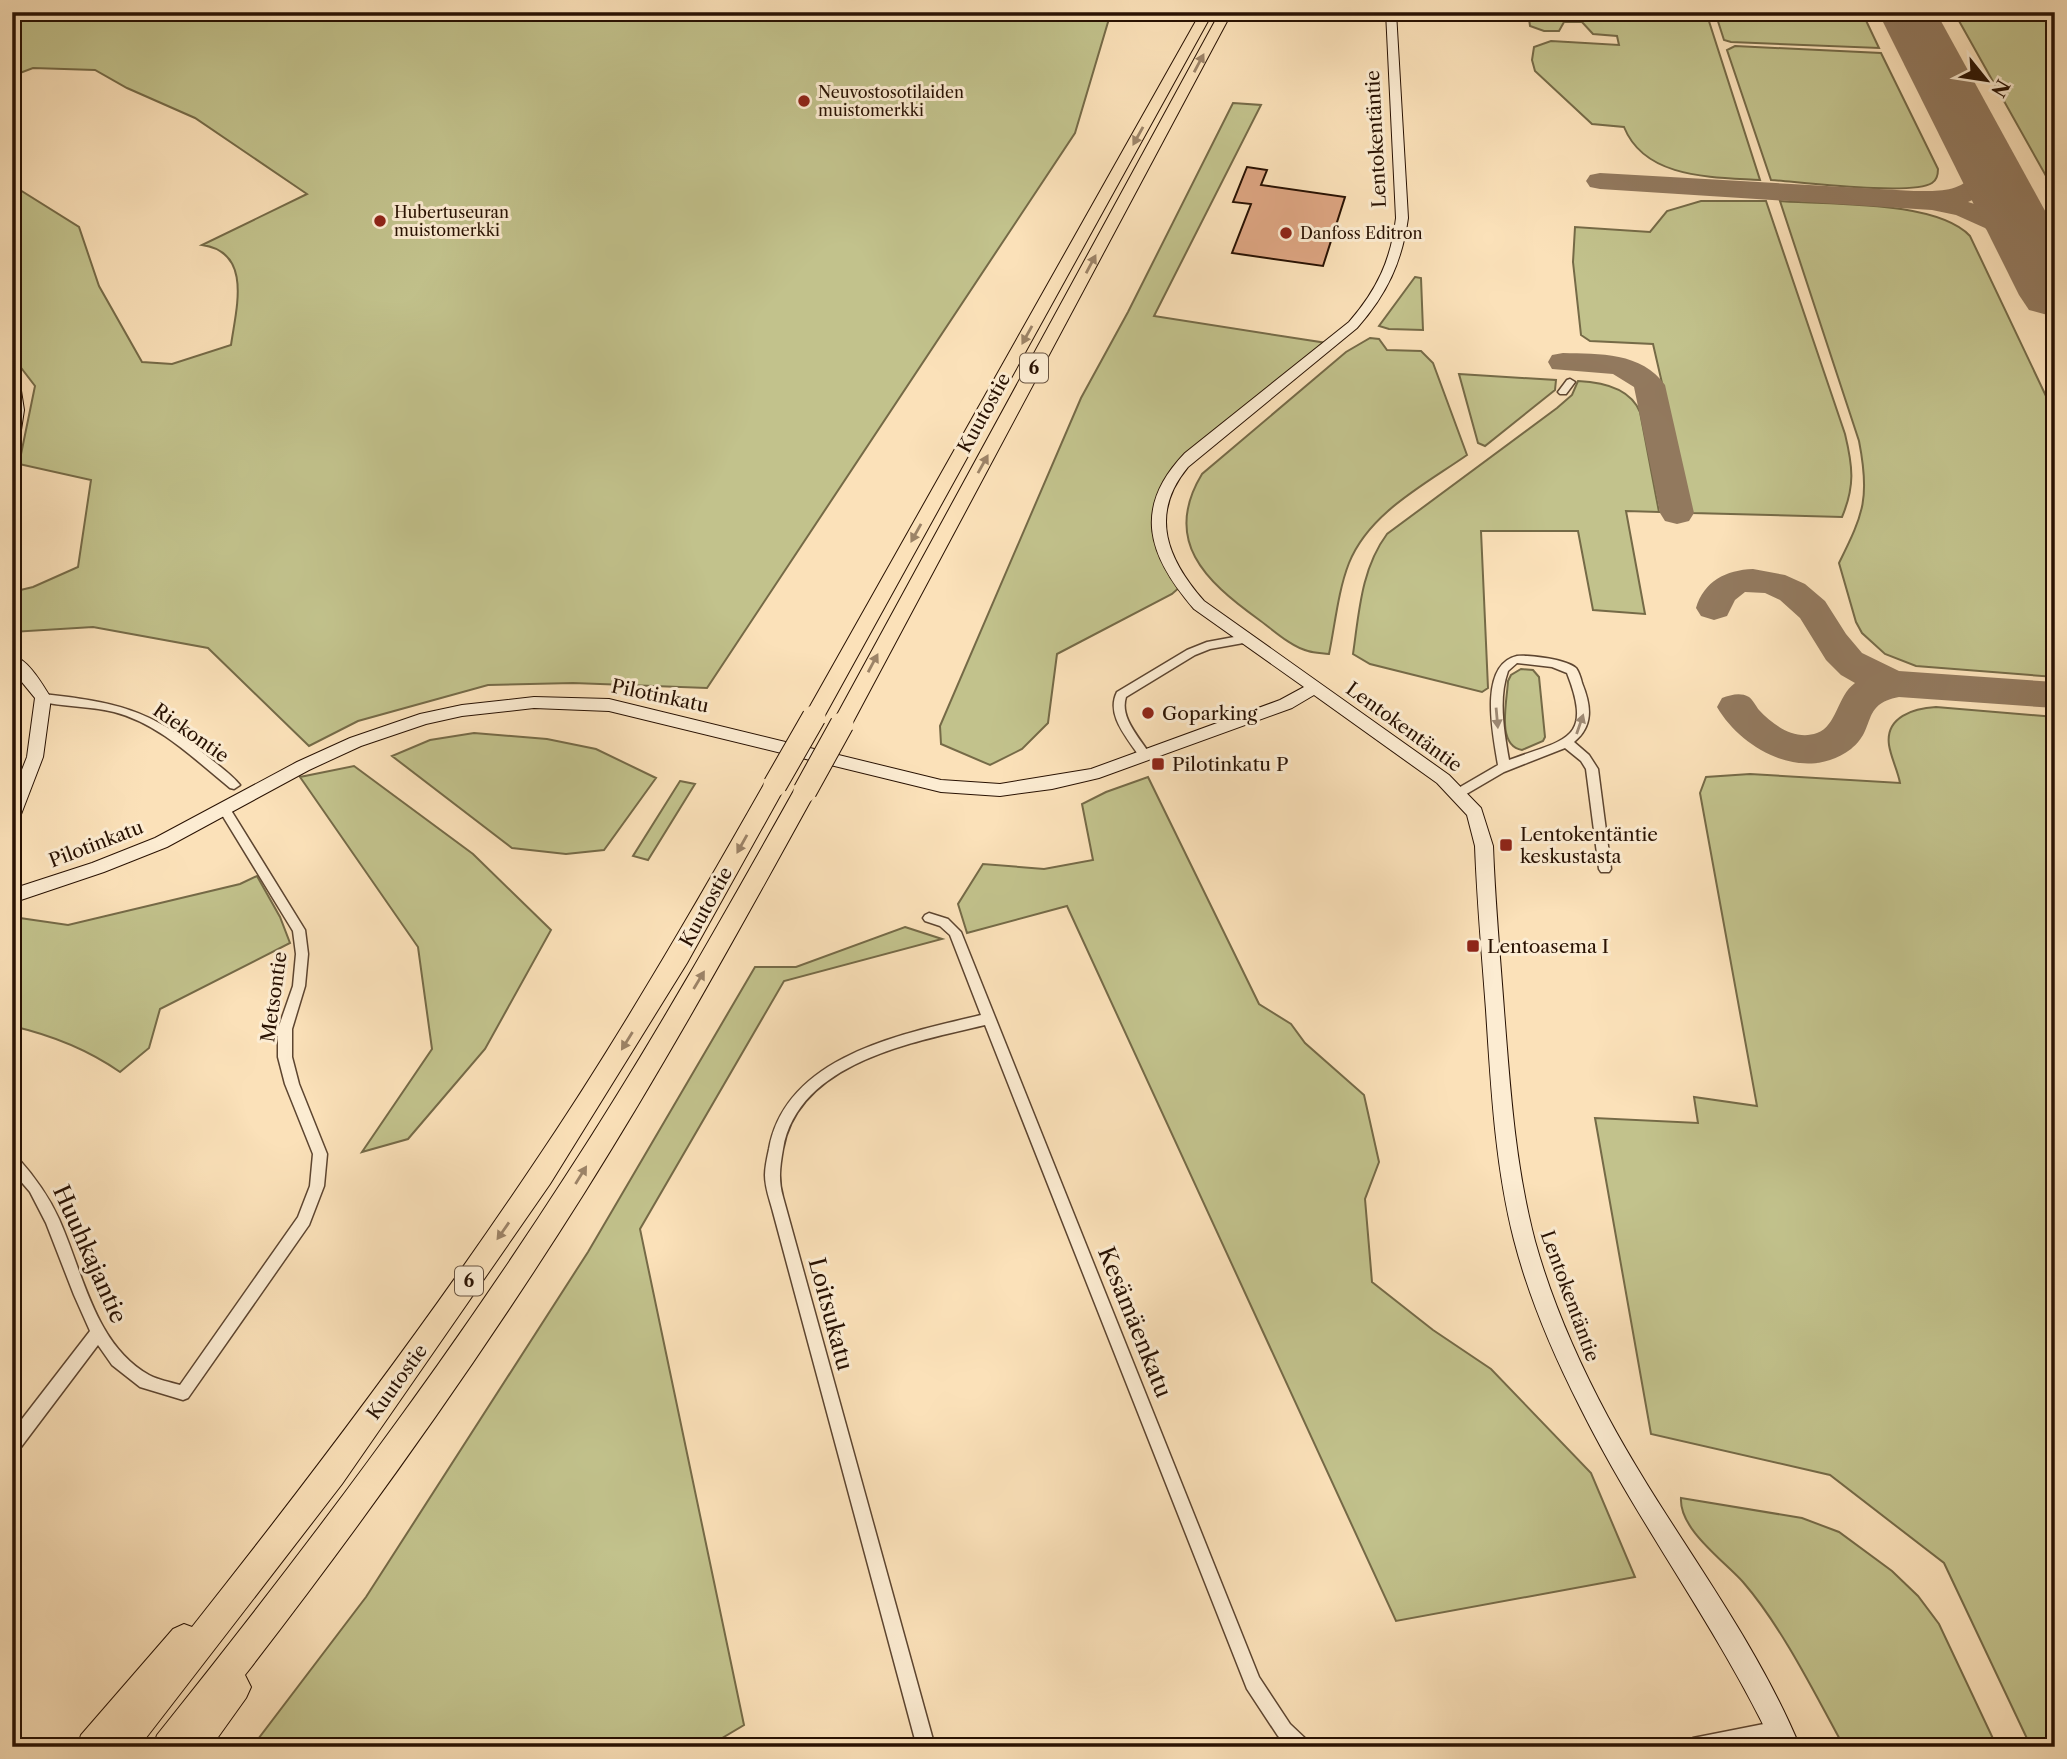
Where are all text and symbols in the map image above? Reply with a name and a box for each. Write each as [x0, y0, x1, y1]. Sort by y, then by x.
north arrow [1952, 46, 2022, 116]
one-way arrow [1192, 53, 1204, 73]
street label: Lentokentäntie [1361, 70, 1391, 208]
text: N [1986, 75, 2014, 101]
place label: Neuvostosotilaiden muistomerkki [818, 82, 964, 120]
marker: Neuvostosotilaiden muistomerkki [796, 93, 812, 109]
one-way arrow [1132, 126, 1144, 146]
place label: Hubertuseuran muistomerkki [394, 202, 509, 240]
marker: Hubertuseuran muistomerkki [372, 213, 388, 229]
place label: Danfoss Editron [1300, 223, 1423, 243]
marker: Danfoss Editron [1278, 225, 1294, 241]
one-way arrow [1085, 254, 1097, 273]
one-way arrow [1021, 325, 1033, 344]
road number: 6 [1020, 354, 1048, 382]
street label: Kuutostie [953, 369, 1015, 457]
one-way arrow [977, 454, 989, 474]
one-way arrow [910, 524, 922, 543]
one-way arrow [867, 653, 879, 673]
street label: Pilotinkatu [609, 674, 711, 718]
street label: Lentokentäntie [1341, 677, 1467, 777]
street label: Riekontie [149, 699, 233, 767]
place label: Goparking [1162, 702, 1258, 725]
marker: Goparking [1140, 705, 1156, 721]
one-way arrow [1492, 708, 1503, 730]
one-way arrow [1575, 713, 1586, 734]
place label: Pilotinkatu P [1172, 753, 1289, 776]
marker: Pilotinkatu P [1150, 756, 1166, 772]
street label: Pilotinkatu [46, 815, 147, 872]
place label: Lentokentäntie keskustasta [1520, 823, 1658, 868]
one-way arrow [736, 835, 748, 854]
marker: Lentokentäntie keskustasta [1498, 837, 1514, 853]
street label: Kuutostie [675, 863, 737, 951]
place label: Lentoasema I [1487, 935, 1609, 958]
marker: Lentoasema I [1465, 938, 1481, 954]
street label: Metsontie [256, 950, 292, 1044]
one-way arrow [693, 971, 705, 990]
one-way arrow [620, 1031, 633, 1050]
one-way arrow [575, 1165, 588, 1184]
street label: Huuhkajantie [47, 1181, 133, 1327]
one-way arrow [496, 1222, 510, 1240]
street label: Lentokentäntie [1536, 1227, 1604, 1365]
street label: Kesämäenkatu [1092, 1242, 1178, 1402]
street label: Loitsukatu [802, 1254, 860, 1374]
road number: 6 [455, 1266, 483, 1296]
street label: Kuutostie [362, 1340, 432, 1424]

